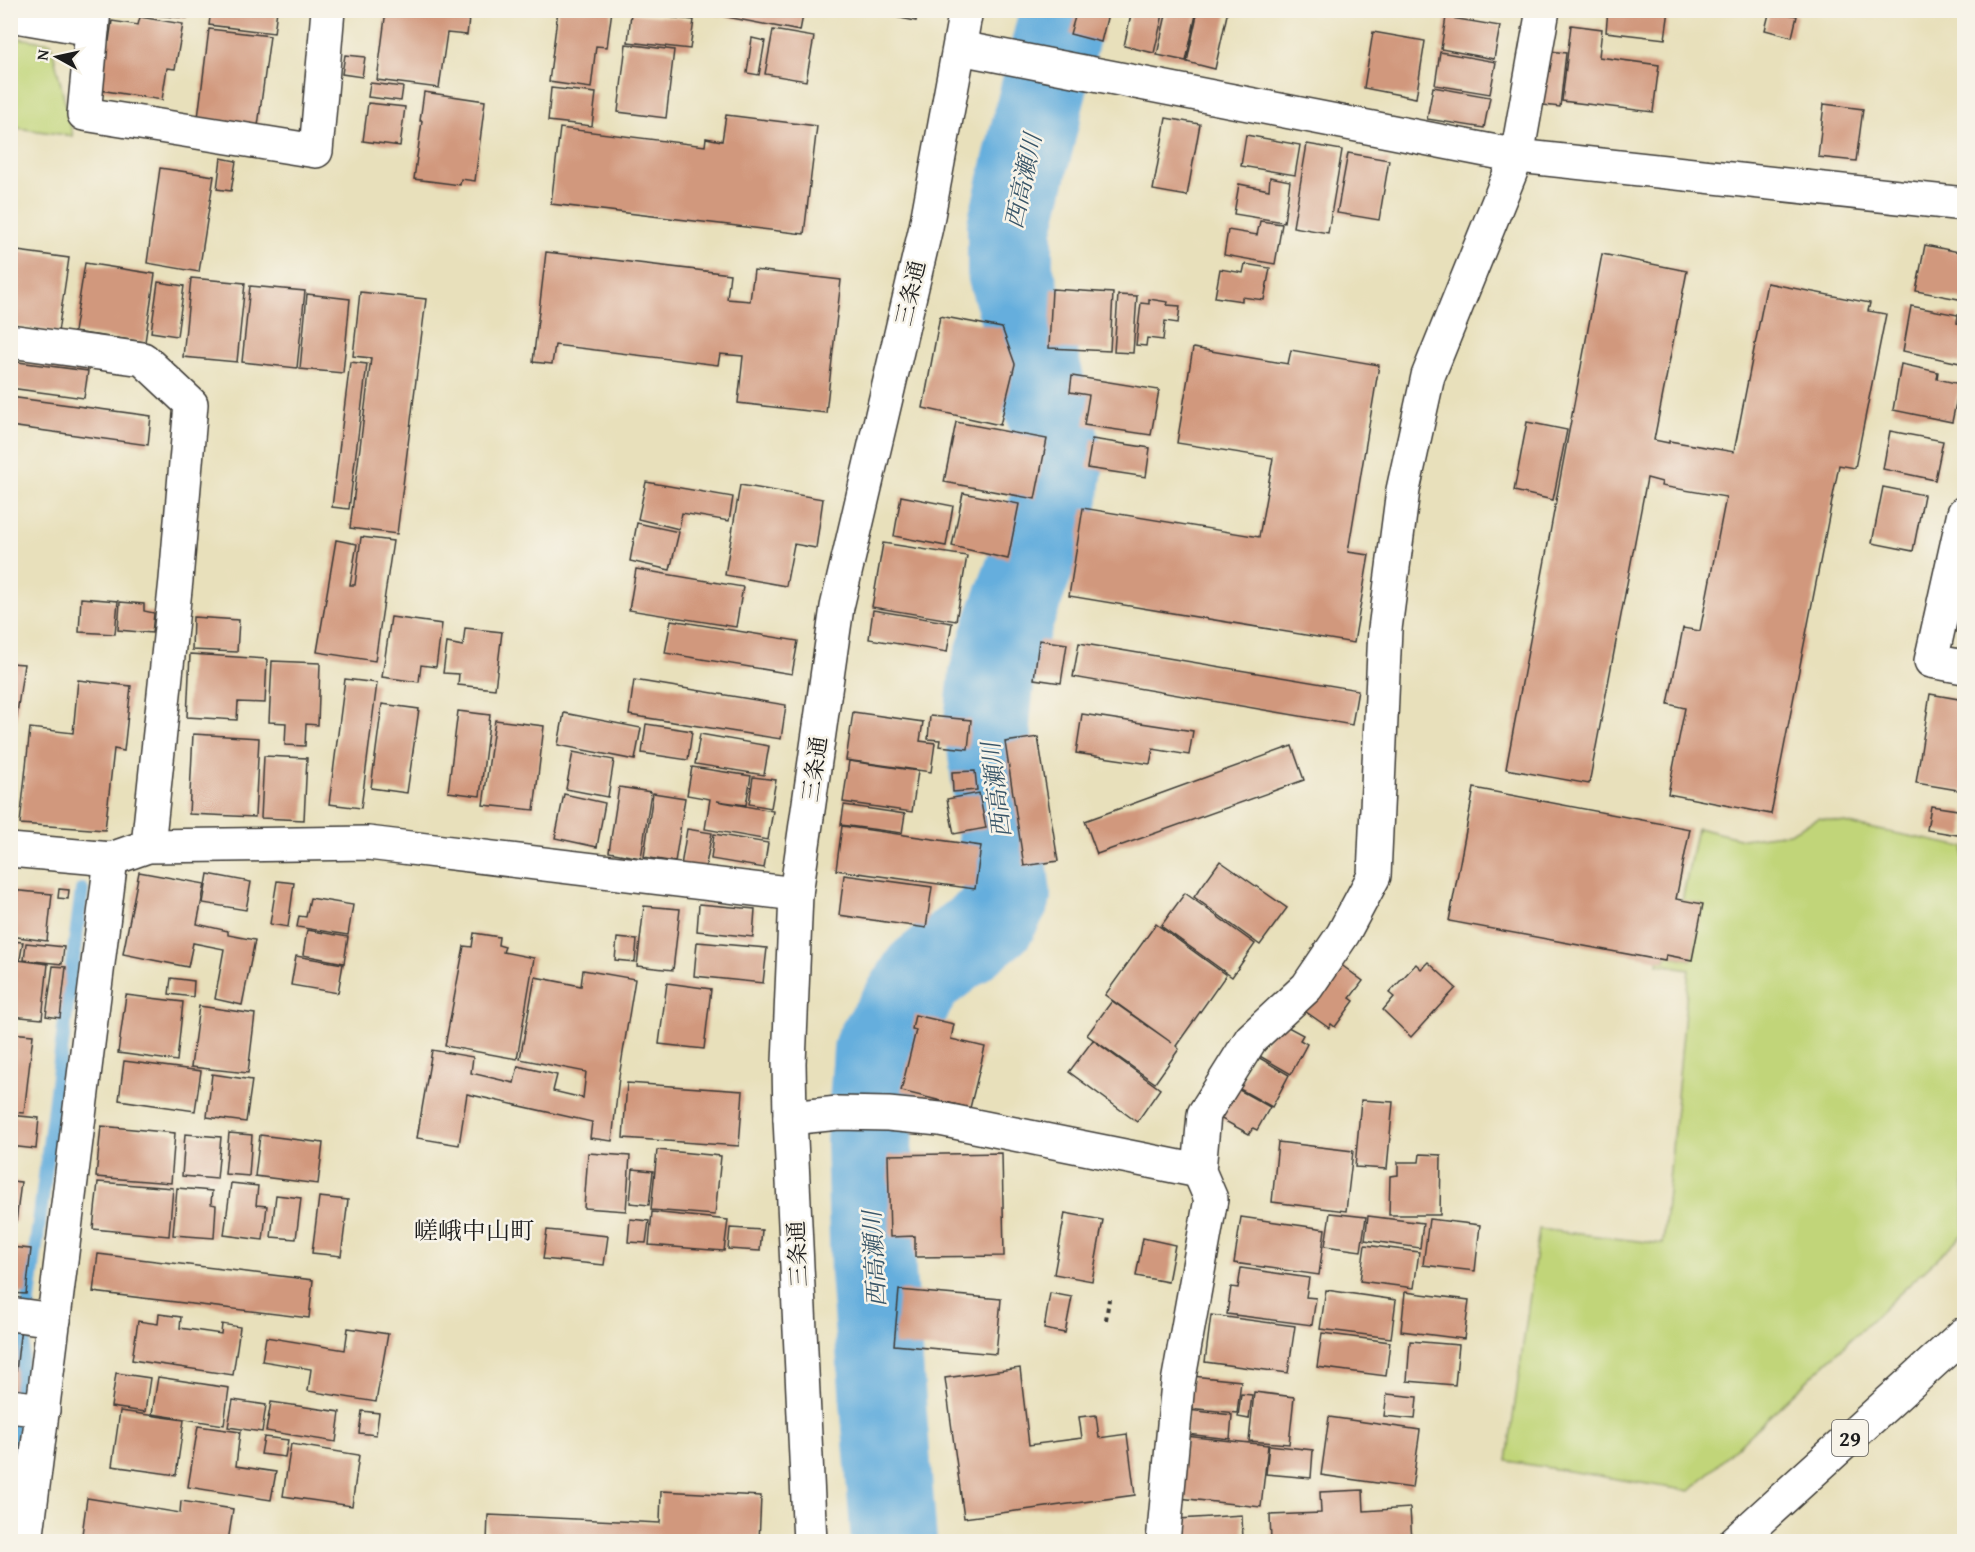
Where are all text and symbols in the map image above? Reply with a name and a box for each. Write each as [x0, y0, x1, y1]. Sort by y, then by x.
north arrow [27, 27, 87, 87]
text: N [30, 48, 55, 62]
water label: 西高瀬川 [996, 127, 1051, 232]
street label: 三条通 [887, 257, 933, 329]
street label: 三条通 [794, 734, 834, 804]
water label: 西高瀬川 [972, 737, 1019, 840]
water label: 西高瀬川 [854, 1207, 894, 1308]
district label: 嵯峨中山町 [414, 1213, 534, 1248]
street label: 三条通 [779, 1220, 815, 1288]
road number: 29 [1832, 1420, 1868, 1456]

